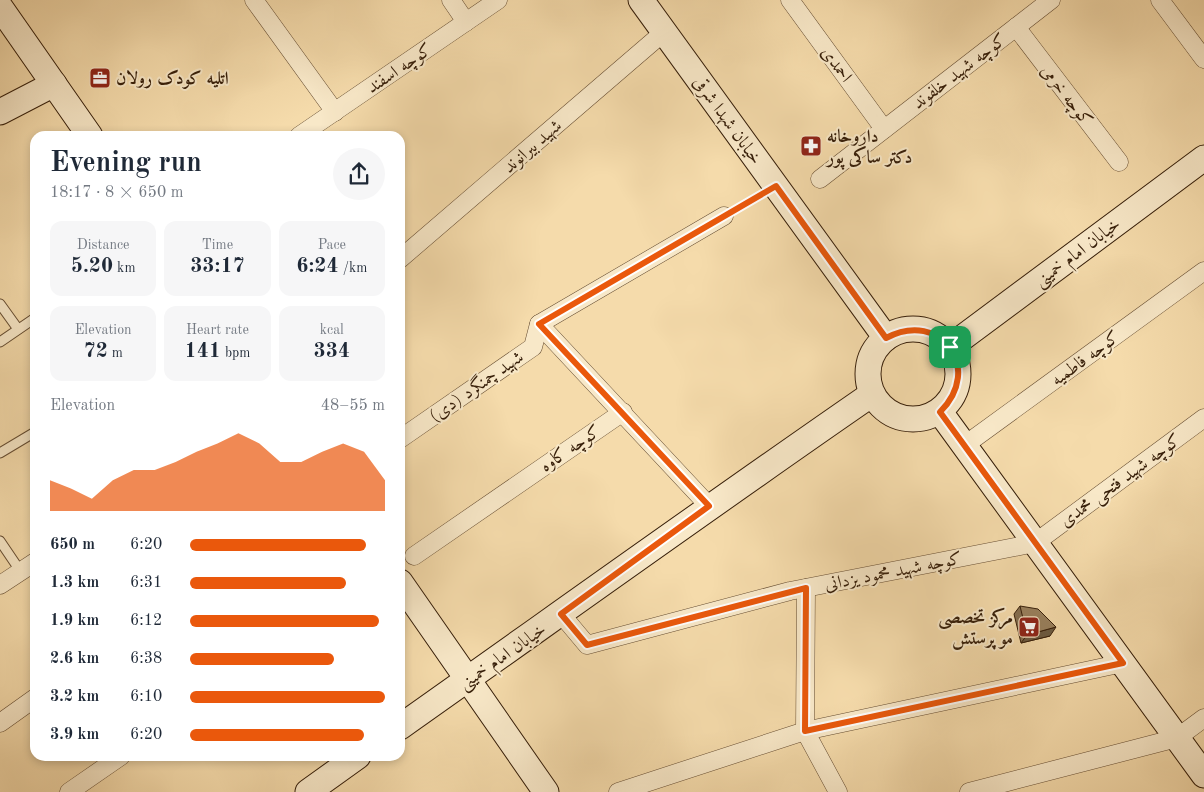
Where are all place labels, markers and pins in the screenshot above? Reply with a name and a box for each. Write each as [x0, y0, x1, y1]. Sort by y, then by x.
office icon: اتلیه کودک رولان [88, 66, 112, 90]
place label: اتلیه کودک رولان [116, 69, 229, 89]
place label: داروخانه دکتر ساکی پور [825, 128, 912, 170]
pharmacy icon: داروخانه دکتر ساکی پور [799, 134, 823, 158]
pin [929, 326, 971, 368]
place label: مرکز تخصصی مو پرستش [938, 607, 1013, 650]
supermarket icon: مرکز تخصصی مو پرستش [1017, 615, 1041, 639]

